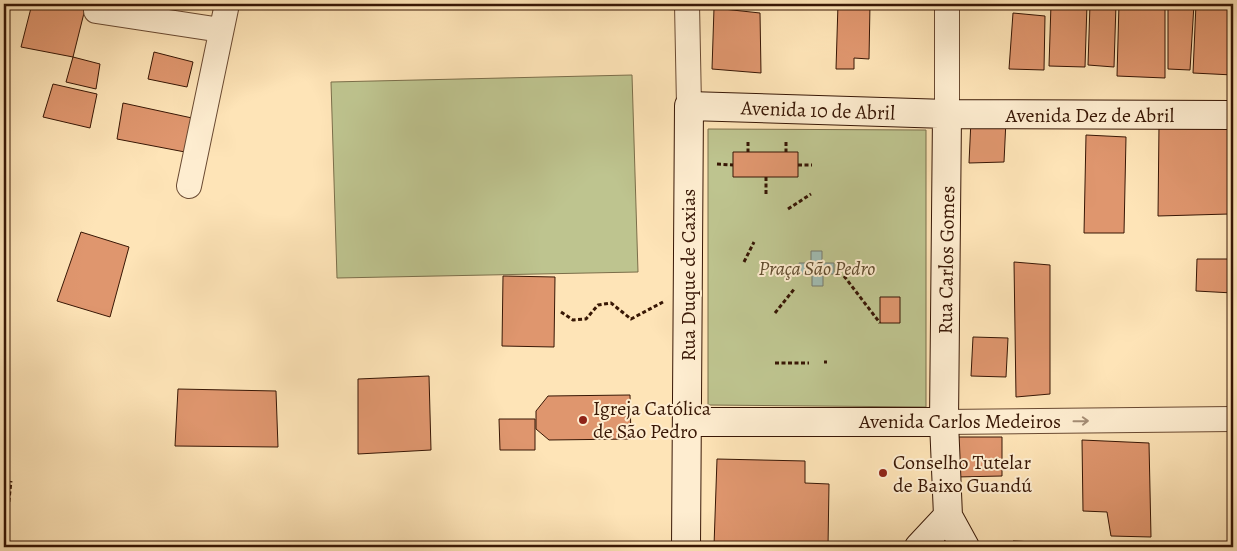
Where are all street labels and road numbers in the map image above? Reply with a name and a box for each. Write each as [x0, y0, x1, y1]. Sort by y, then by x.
street label: Avenida 10 de Abril [739, 94, 896, 127]
street label: Avenida Dez de Abril [1005, 102, 1175, 129]
street label: Rua Carlos Gomes [932, 185, 961, 335]
street label: Rua Duque de Caxias [675, 189, 702, 361]
street label: Avenida Carlos Medeiros [858, 408, 1061, 435]

